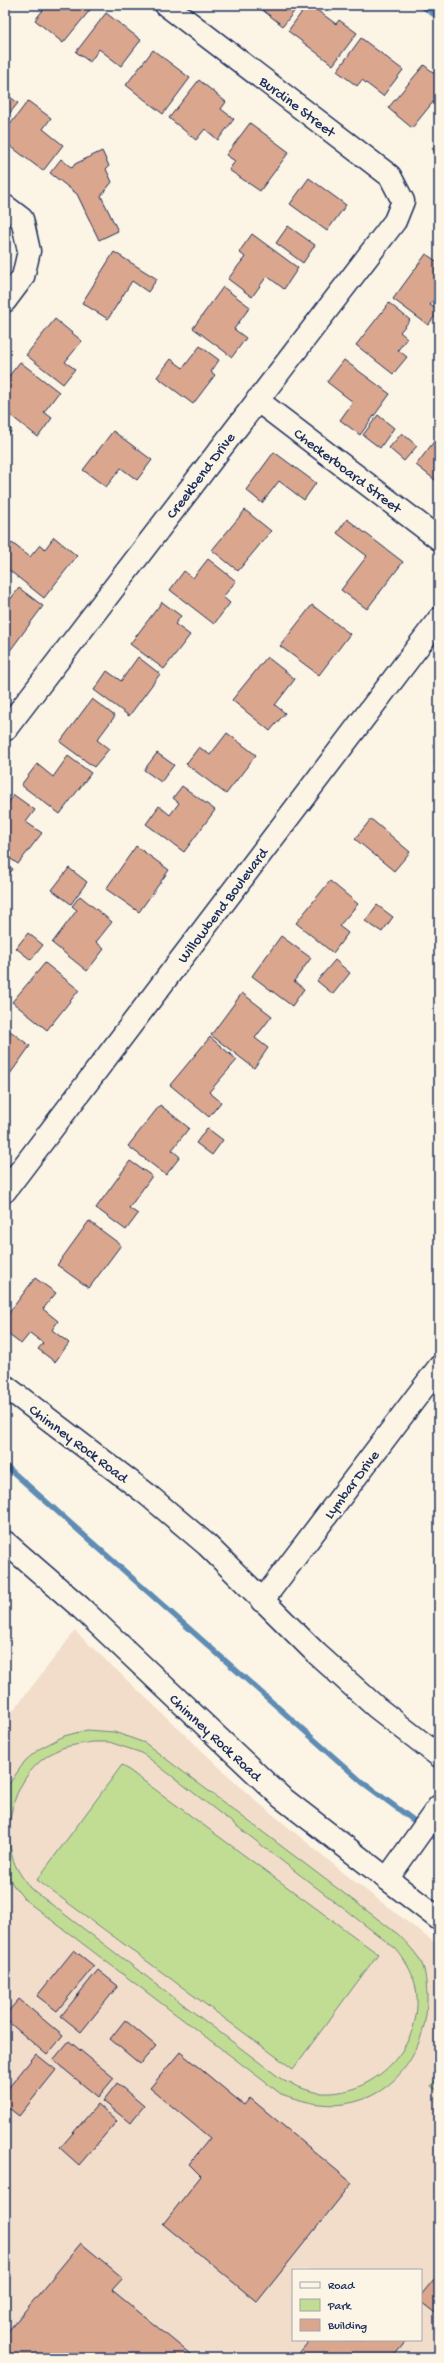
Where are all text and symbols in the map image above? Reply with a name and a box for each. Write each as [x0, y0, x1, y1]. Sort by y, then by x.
street label: Burdine Street [254, 73, 340, 143]
street label: Checkerboard Street [289, 425, 406, 519]
street label: Creekbend Drive [163, 429, 240, 523]
street label: Willowbend Boulevard [174, 844, 274, 967]
street label: Chimney Rock Road [25, 1401, 132, 1489]
street label: Lymbar Drive [321, 1447, 384, 1523]
street label: Chimney Rock Road [165, 1691, 265, 1787]
legend [292, 2269, 422, 2341]
text: Road [328, 2280, 355, 2294]
text: Park [327, 2300, 353, 2314]
text: Building [327, 2320, 367, 2334]

